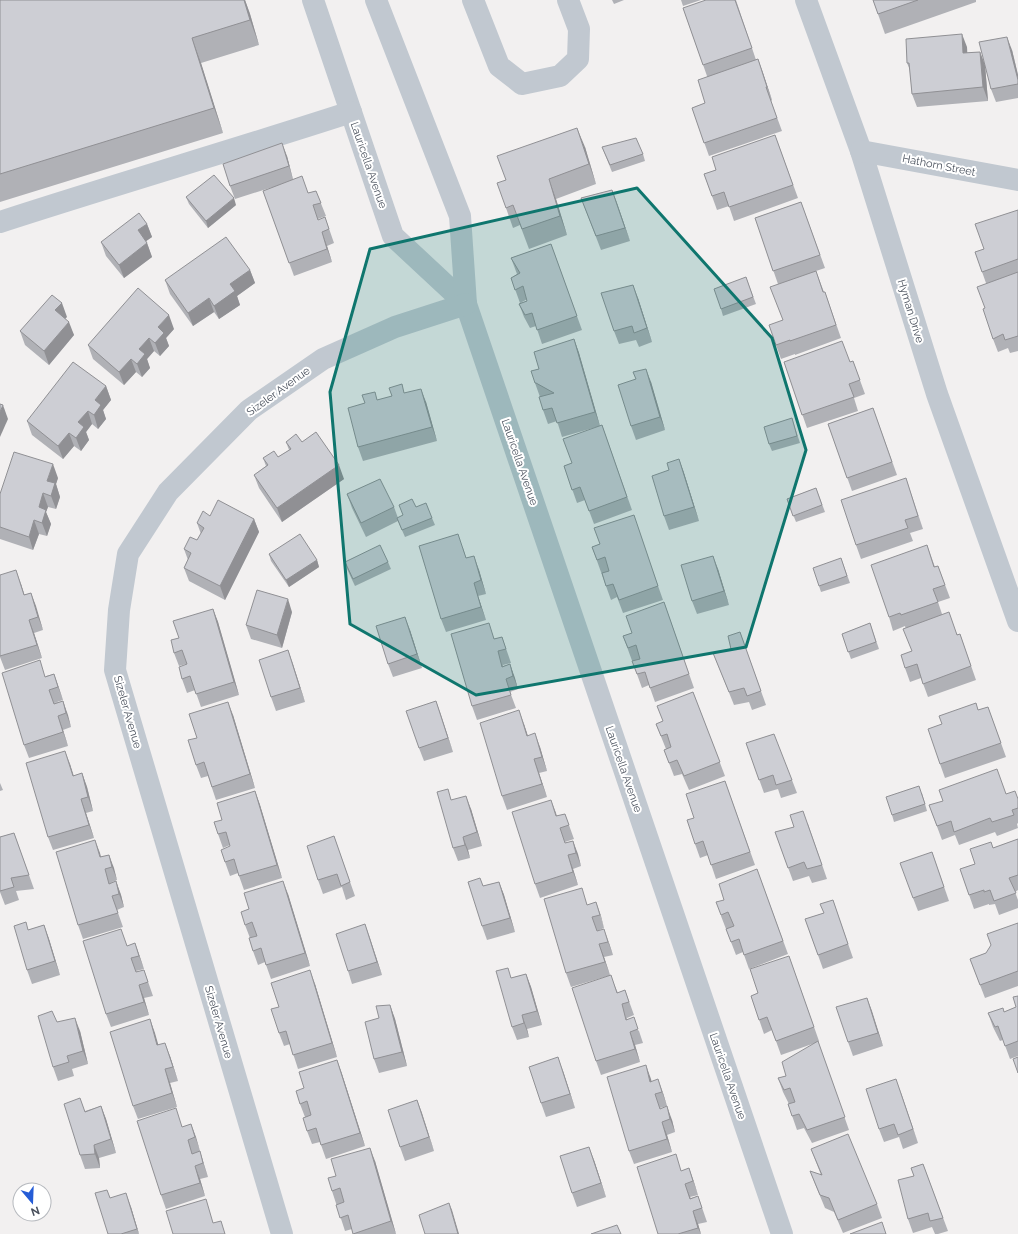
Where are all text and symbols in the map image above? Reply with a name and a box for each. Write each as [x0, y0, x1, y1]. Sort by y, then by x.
street label: Lauricella Avenue [348, 120, 390, 211]
street label: Hathorn Street [901, 152, 977, 179]
street label: Hyman Drive [895, 278, 926, 345]
street label: Sizeler Avenue [244, 364, 313, 419]
street label: Lauricella Avenue [499, 417, 541, 508]
street label: Sizeler Avenue [111, 674, 144, 750]
street label: Lauricella Avenue [603, 724, 645, 815]
street label: Sizeler Avenue [202, 984, 235, 1060]
street label: Lauricella Avenue [707, 1031, 749, 1122]
north arrow [12, 1182, 52, 1222]
text: N [29, 1203, 41, 1218]

